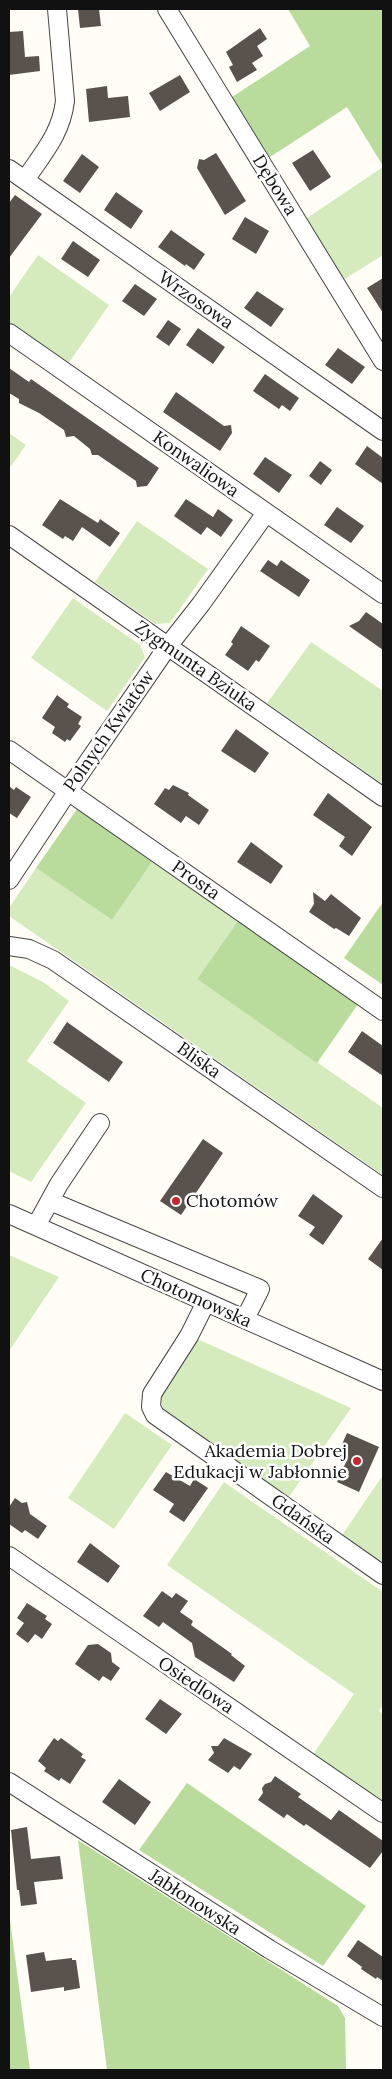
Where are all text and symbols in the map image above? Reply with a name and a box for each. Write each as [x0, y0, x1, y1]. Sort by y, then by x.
street label: Dębowa [248, 150, 303, 219]
street label: Wrzosowa [154, 265, 239, 334]
street label: Konwaliowa [149, 425, 244, 502]
street label: Zygmunta Bziuka [131, 615, 262, 716]
street label: Polnych Kwiatów [58, 665, 159, 796]
street label: Prosta [168, 855, 225, 904]
street label: Bliska [173, 1036, 226, 1083]
place label: Chotomów [186, 1189, 279, 1212]
marker: Chotomów [170, 1195, 182, 1207]
street label: Chotomowska [137, 1263, 255, 1332]
place label: Akademia Dobrej Edukacji w Jabłonnie [173, 1439, 347, 1483]
marker: Akademia Dobrej Edukacji w Jabłonnie [351, 1455, 363, 1467]
street label: Gdańska [267, 1489, 339, 1549]
street label: Osiedlowa [154, 1651, 239, 1718]
street label: Jabłonowska [144, 1863, 246, 1940]

